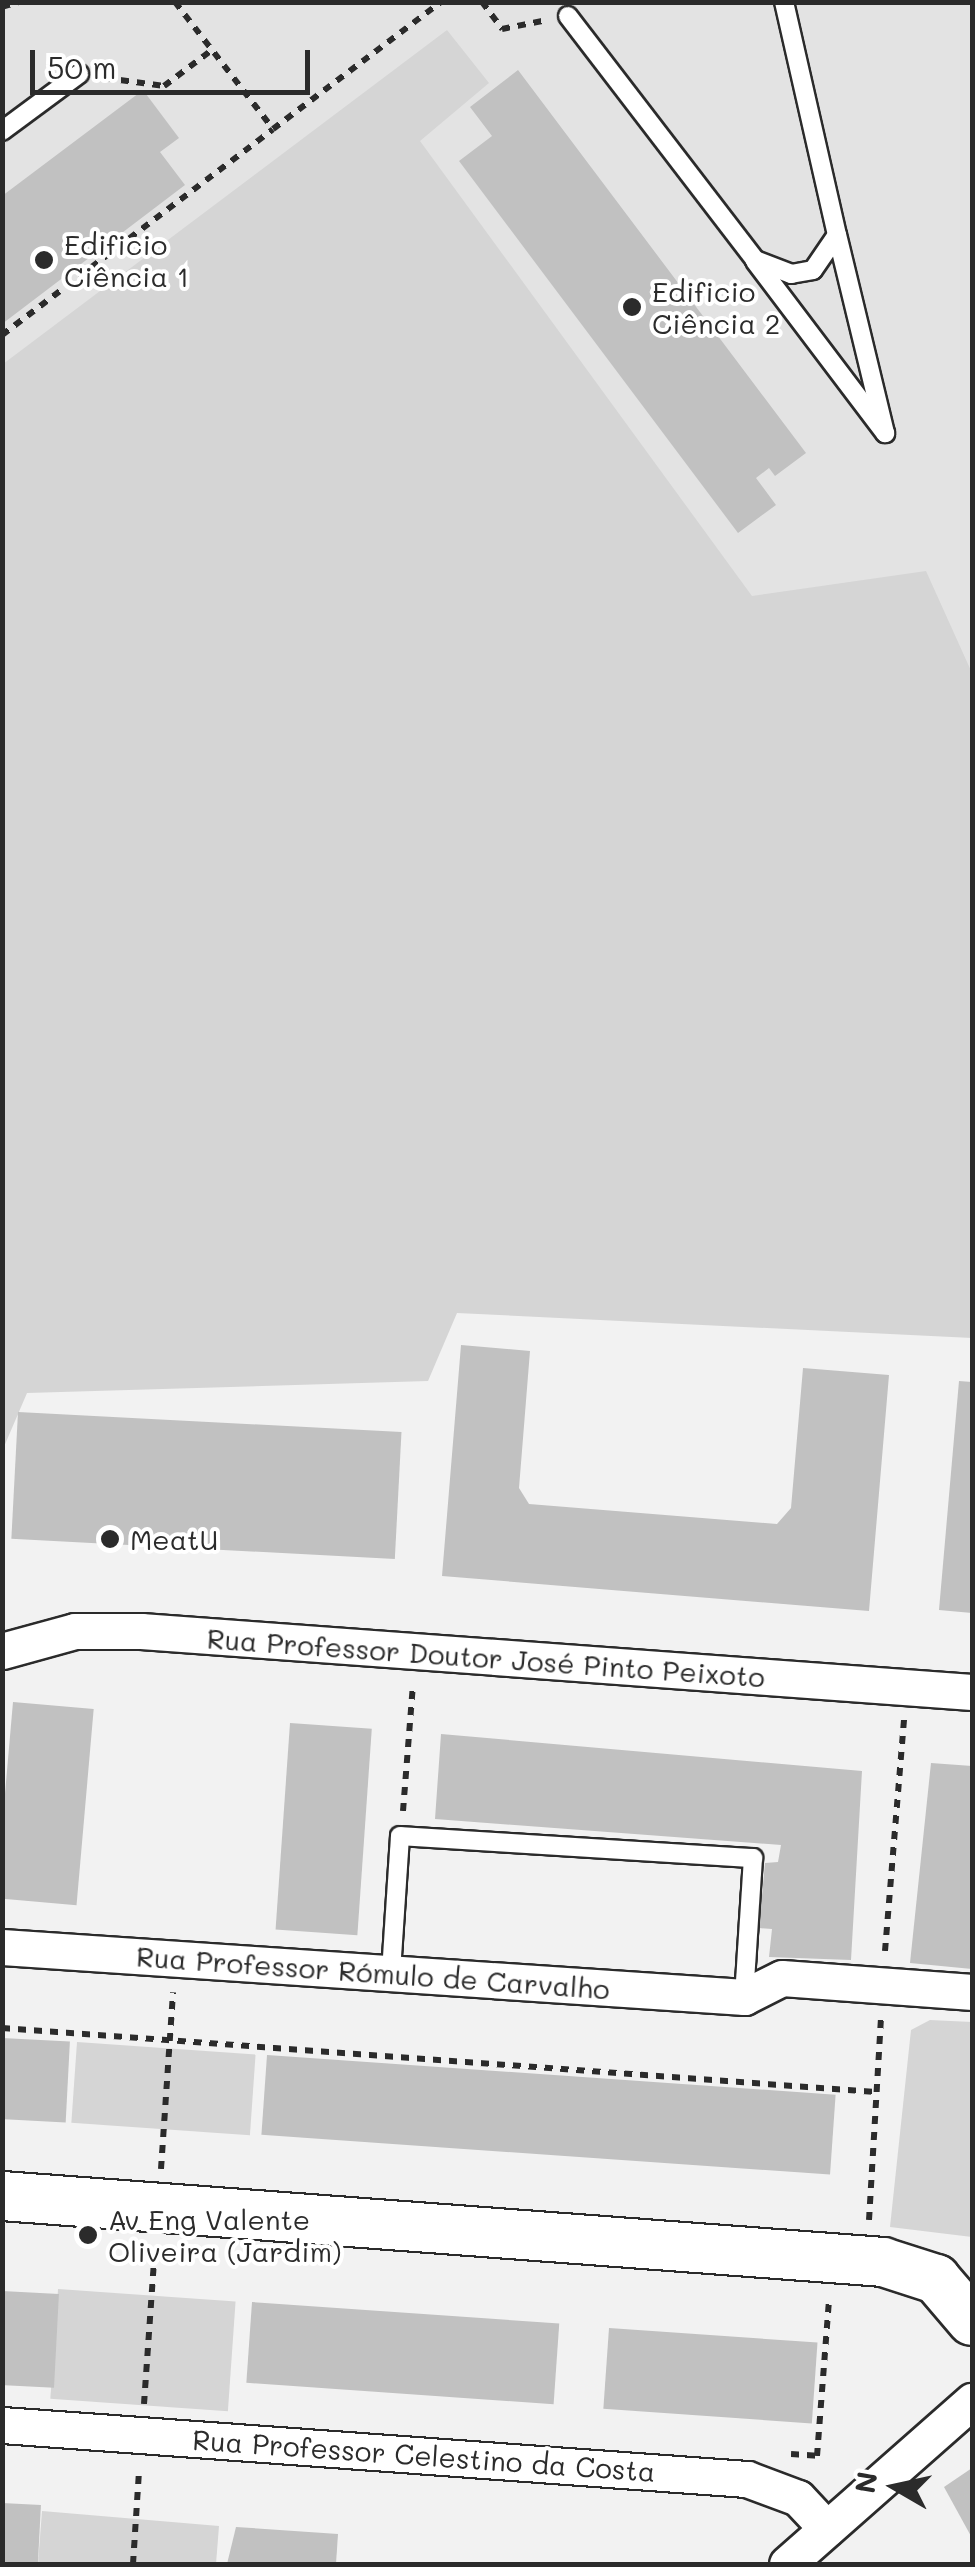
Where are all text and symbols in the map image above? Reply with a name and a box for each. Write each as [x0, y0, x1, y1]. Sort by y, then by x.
scale bar [35, 30, 315, 92]
text: 50 m [47, 47, 117, 87]
place label: Edificio Ciência 1 [64, 227, 189, 293]
marker: Edificio Ciência 1 [33, 249, 55, 271]
place label: Edificio Ciência 2 [652, 274, 780, 340]
marker: Edificio Ciência 2 [621, 296, 643, 318]
place label: MeatU [130, 1522, 218, 1556]
marker: MeatU [99, 1528, 121, 1550]
street label: Rua Professor Doutor José Pinto Peixoto [206, 1621, 766, 1693]
street label: Rua Professor Rómulo de Carvalho [135, 1939, 611, 2005]
place label: Av Eng Valente Oliveira (Jardim) [108, 2202, 341, 2268]
marker: Av Eng Valente Oliveira (Jardim) [77, 2224, 99, 2246]
street label: Rua Professor Celestino da Costa [191, 2422, 657, 2488]
north arrow [845, 2437, 945, 2537]
text: N [846, 2469, 885, 2496]

